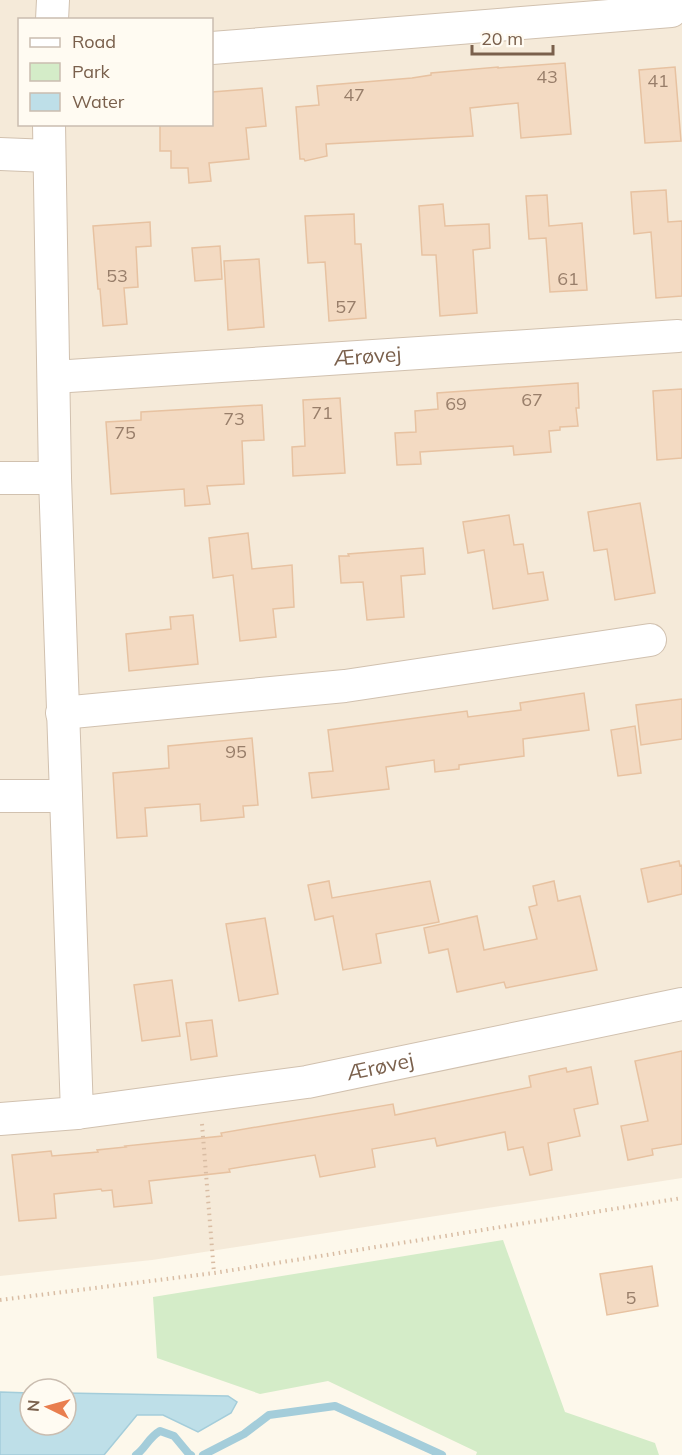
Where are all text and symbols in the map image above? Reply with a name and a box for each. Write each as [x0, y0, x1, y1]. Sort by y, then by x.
legend [18, 18, 213, 126]
scale bar [472, 18, 553, 56]
text: 20 m [481, 27, 523, 50]
text: Road [72, 30, 116, 53]
text: Park [72, 60, 111, 83]
house number: 43 [536, 65, 558, 88]
house number: 41 [647, 69, 669, 92]
house number: 47 [343, 83, 365, 106]
text: Water [72, 90, 125, 113]
house number: 53 [106, 264, 128, 287]
house number: 61 [557, 267, 579, 290]
house number: 57 [335, 295, 357, 318]
street label: Ærøvej [332, 340, 402, 371]
house number: 67 [521, 388, 543, 411]
house number: 69 [445, 392, 467, 415]
house number: 71 [311, 401, 333, 424]
house number: 73 [223, 407, 245, 430]
house number: 75 [114, 421, 136, 444]
house number: 95 [225, 740, 247, 763]
street label: Ærøvej [343, 1046, 416, 1086]
house number: 5 [626, 1286, 637, 1309]
north arrow [18, 1377, 78, 1437]
text: N [23, 1399, 44, 1413]

